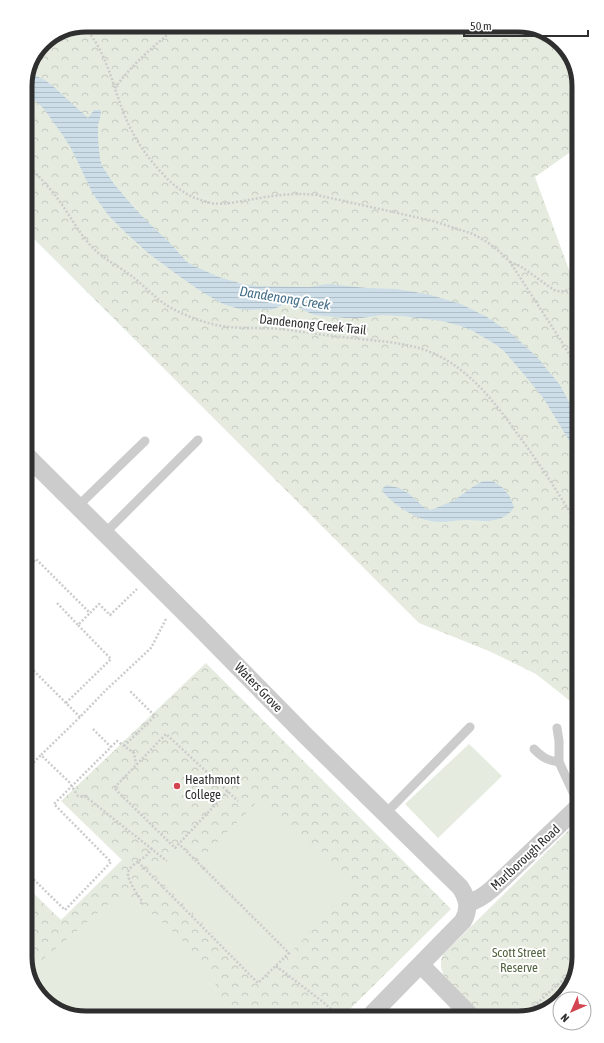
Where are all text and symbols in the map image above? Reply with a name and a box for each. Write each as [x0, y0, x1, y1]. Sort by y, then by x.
scale bar [464, 12, 588, 38]
text: 50 m [470, 19, 492, 33]
water label: Dandenong Creek [239, 283, 332, 313]
street label: Dandenong Creek Trail [259, 311, 368, 338]
street label: Waters Grove [231, 660, 286, 715]
place label: Heathmont College [185, 772, 240, 802]
marker: Heathmont College [172, 781, 182, 791]
street label: Marlborough Road [488, 822, 563, 893]
park label: Scott Street Reserve [492, 945, 546, 975]
north arrow [552, 991, 592, 1031]
text: N [558, 1012, 571, 1025]

